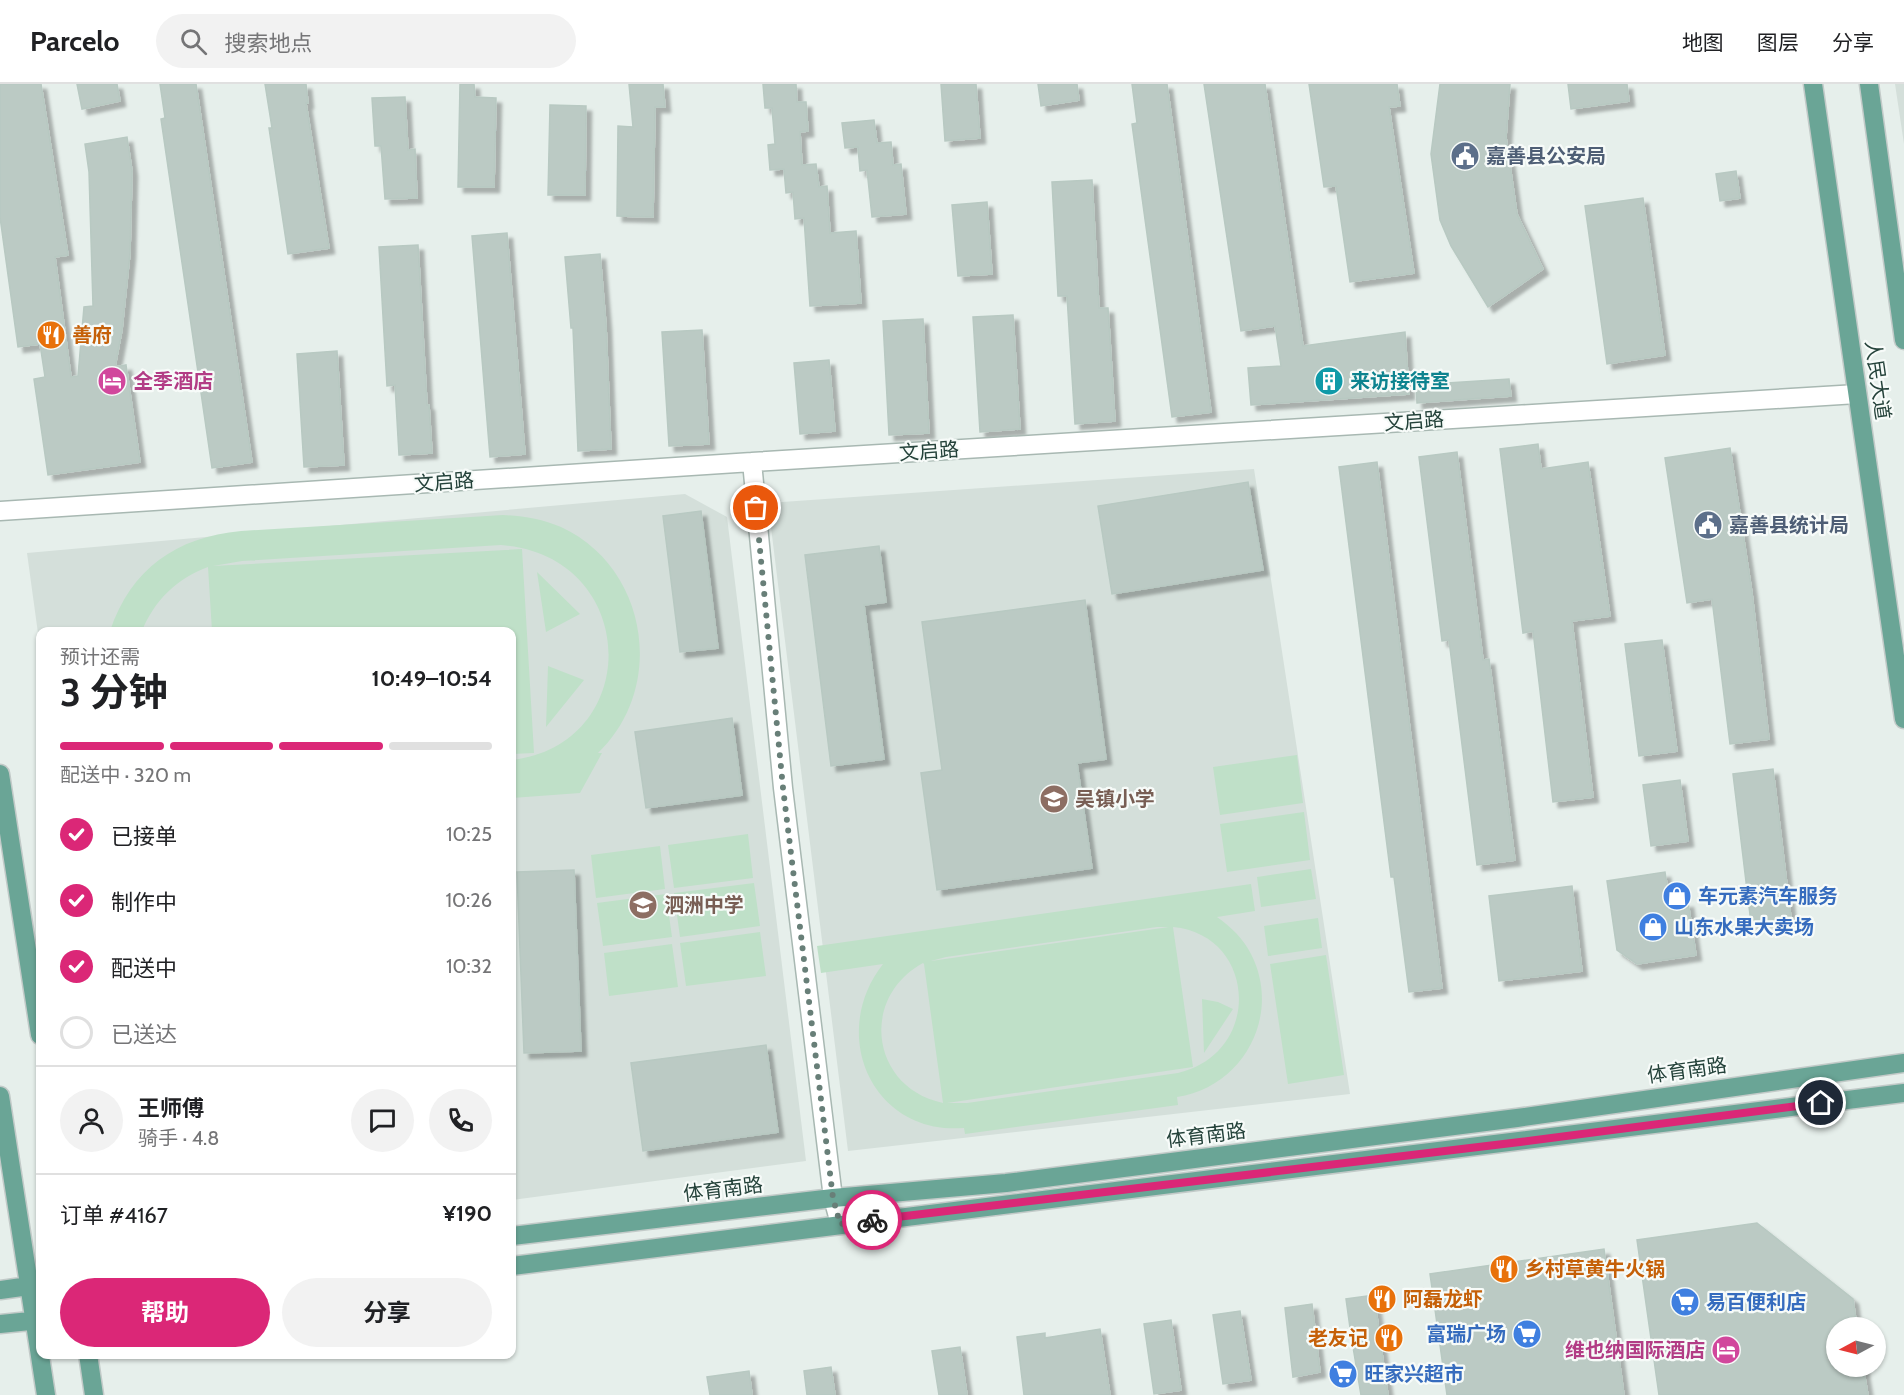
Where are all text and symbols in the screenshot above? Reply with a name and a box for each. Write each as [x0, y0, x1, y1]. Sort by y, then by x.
search box [156, 14, 576, 68]
text: Parcelo [30, 24, 120, 58]
icon: search [177, 25, 210, 58]
text: 搜索地点 [225, 30, 313, 57]
text: 地图 [1682, 30, 1724, 55]
text: 图层 [1757, 30, 1799, 55]
text: 分享 [1832, 30, 1874, 55]
public building icon: 嘉善县公安局 [1449, 140, 1481, 172]
place label: 嘉善县公安局 [1486, 144, 1606, 168]
restaurant icon: 善府 [35, 319, 67, 351]
place label: 善府 [72, 323, 112, 347]
street label: 人民大道 [1861, 339, 1895, 421]
hotel icon: 全季酒店 [96, 365, 128, 397]
building icon: 来访接待室 [1313, 365, 1345, 397]
place label: 全季酒店 [133, 369, 213, 393]
place label: 来访接待室 [1350, 369, 1450, 393]
street label: 文启路 [1383, 407, 1445, 435]
street label: 文启路 [898, 437, 960, 465]
street label: 文启路 [413, 468, 475, 496]
pin [730, 482, 781, 533]
icon: bag [739, 491, 772, 524]
public building icon: 嘉善县统计局 [1692, 509, 1724, 541]
place label: 嘉善县统计局 [1729, 513, 1849, 537]
text: 预计还需 [60, 645, 140, 669]
text: 10:49–10:54 [372, 665, 492, 692]
text: 3 分钟 [60, 668, 168, 716]
text: 配送中 · 320 m [60, 763, 191, 787]
school or university icon: 吴镇小学 [1038, 783, 1070, 815]
place label: 吴镇小学 [1075, 787, 1155, 811]
icon: check [60, 818, 93, 851]
text: 10:25 [446, 822, 492, 846]
text: 已接单 [111, 823, 177, 850]
shop icon: 车元素汽车服务 [1661, 880, 1693, 912]
icon: check [60, 884, 93, 917]
place label: 车元素汽车服务 [1698, 884, 1838, 908]
text: 10:26 [446, 888, 492, 912]
text: 制作中 [111, 889, 177, 916]
school or university icon: 泗洲中学 [627, 889, 659, 921]
place label: 泗洲中学 [664, 893, 744, 917]
shop icon: 山东水果大卖场 [1637, 911, 1669, 943]
place label: 山东水果大卖场 [1674, 915, 1814, 939]
icon: check [60, 950, 93, 983]
text: 10:32 [446, 954, 492, 978]
text: 配送中 [111, 955, 177, 982]
text: 已送达 [111, 1021, 177, 1048]
street label: 体育南路 [1646, 1053, 1728, 1087]
pin [1795, 1077, 1846, 1128]
icon: home [1804, 1086, 1837, 1119]
button: person [60, 1089, 123, 1152]
button: chat [351, 1089, 414, 1152]
button: phone [429, 1089, 492, 1152]
text: 王师傅 [138, 1095, 204, 1122]
street label: 体育南路 [1165, 1118, 1247, 1152]
text: 骑手 · 4.8 [138, 1126, 219, 1150]
street label: 体育南路 [682, 1172, 764, 1206]
courier [842, 1190, 902, 1250]
text: ¥190 [443, 1200, 492, 1227]
text: 订单 #4167 [60, 1202, 168, 1229]
icon: bike [856, 1204, 889, 1237]
restaurant icon: 乡村草黄牛火锅 [1488, 1253, 1520, 1285]
place label: 乡村草黄牛火锅 [1525, 1257, 1665, 1281]
button: 帮助 [60, 1278, 270, 1347]
button: 分享 [282, 1278, 492, 1347]
restaurant icon: 阿磊龙虾 [1366, 1283, 1398, 1315]
supermarket icon: 易百便利店 [1669, 1286, 1701, 1318]
place label: 阿磊龙虾 [1403, 1287, 1483, 1311]
place label: 易百便利店 [1706, 1290, 1806, 1314]
north arrow [1826, 1317, 1886, 1377]
map controls [1826, 1317, 1886, 1377]
supermarket icon: 富瑞广场 [1511, 1318, 1543, 1350]
restaurant icon: 老友记 [1373, 1322, 1405, 1354]
place label: 富瑞广场 [1426, 1322, 1506, 1346]
place label: 老友记 [1308, 1326, 1368, 1350]
hotel icon: 维也纳国际酒店 [1710, 1334, 1742, 1366]
place label: 维也纳国际酒店 [1565, 1338, 1705, 1362]
supermarket icon: 旺家兴超市 [1327, 1358, 1359, 1390]
place label: 旺家兴超市 [1364, 1362, 1464, 1386]

